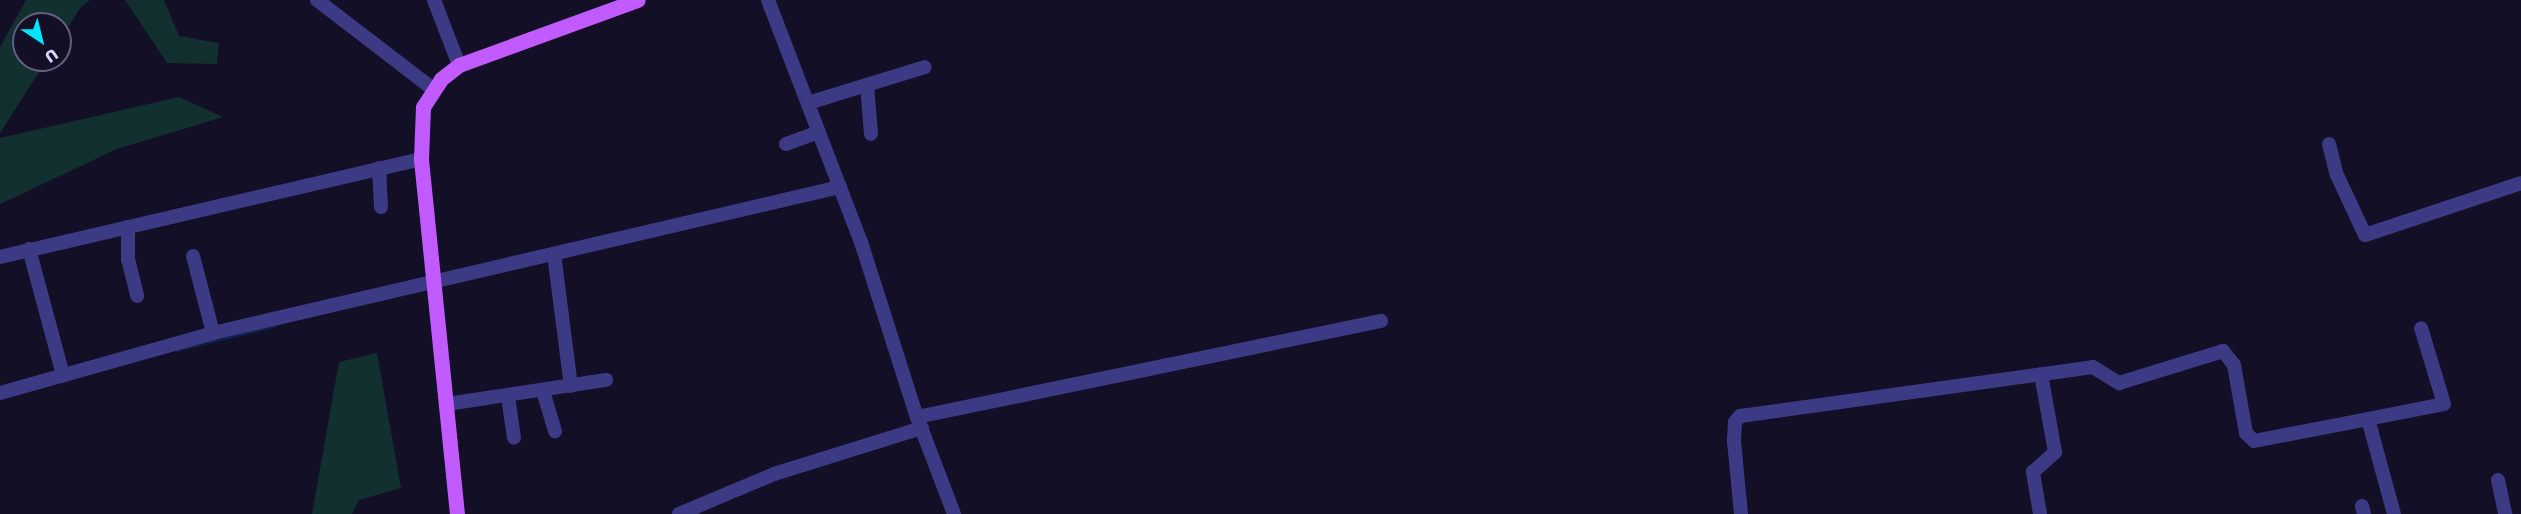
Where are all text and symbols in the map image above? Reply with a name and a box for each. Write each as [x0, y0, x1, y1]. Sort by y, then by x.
north arrow [12, 12, 72, 72]
text: U [41, 44, 62, 67]

